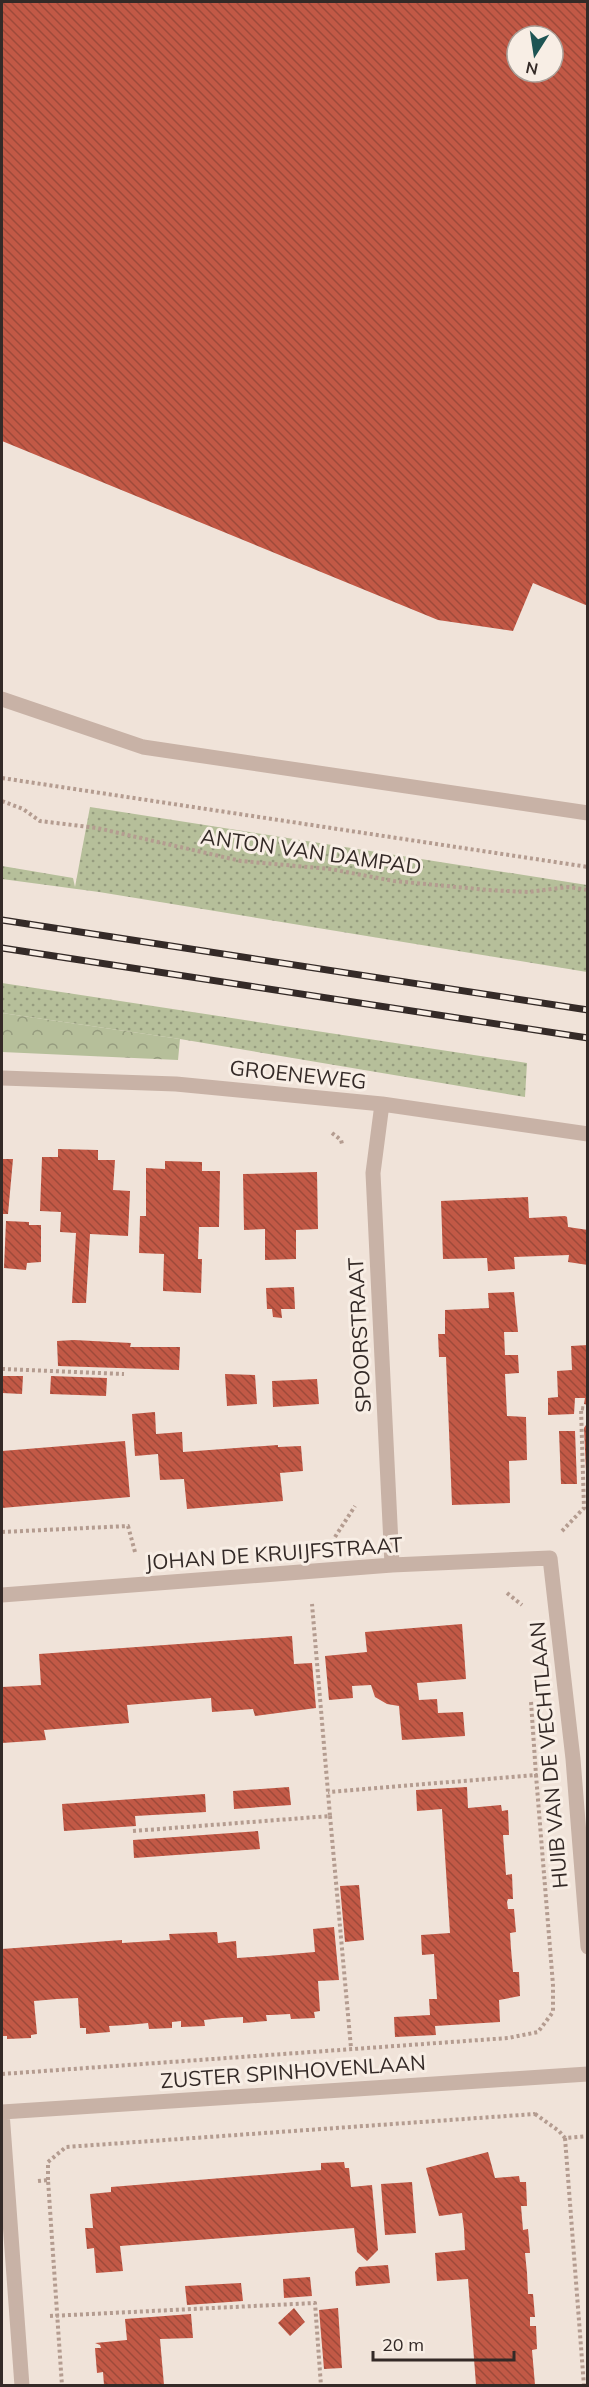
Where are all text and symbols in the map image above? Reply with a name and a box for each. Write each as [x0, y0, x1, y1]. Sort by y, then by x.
north arrow [505, 24, 565, 84]
text: N [524, 58, 540, 80]
street label: ANTON VAN DAMPAD [199, 823, 423, 879]
street label: GROENEWEG [229, 1054, 368, 1094]
street label: SPOORSTRAAT [342, 1257, 376, 1413]
street label: JOHAN DE KRUIJFSTRAAT [144, 1531, 404, 1575]
street label: HUIB VAN DE VECHTLAAN [523, 1621, 573, 1890]
street label: ZUSTER SPINHOVENLAAN [159, 2049, 426, 2093]
scale bar [373, 2324, 514, 2362]
text: 20 m [382, 2333, 424, 2356]

